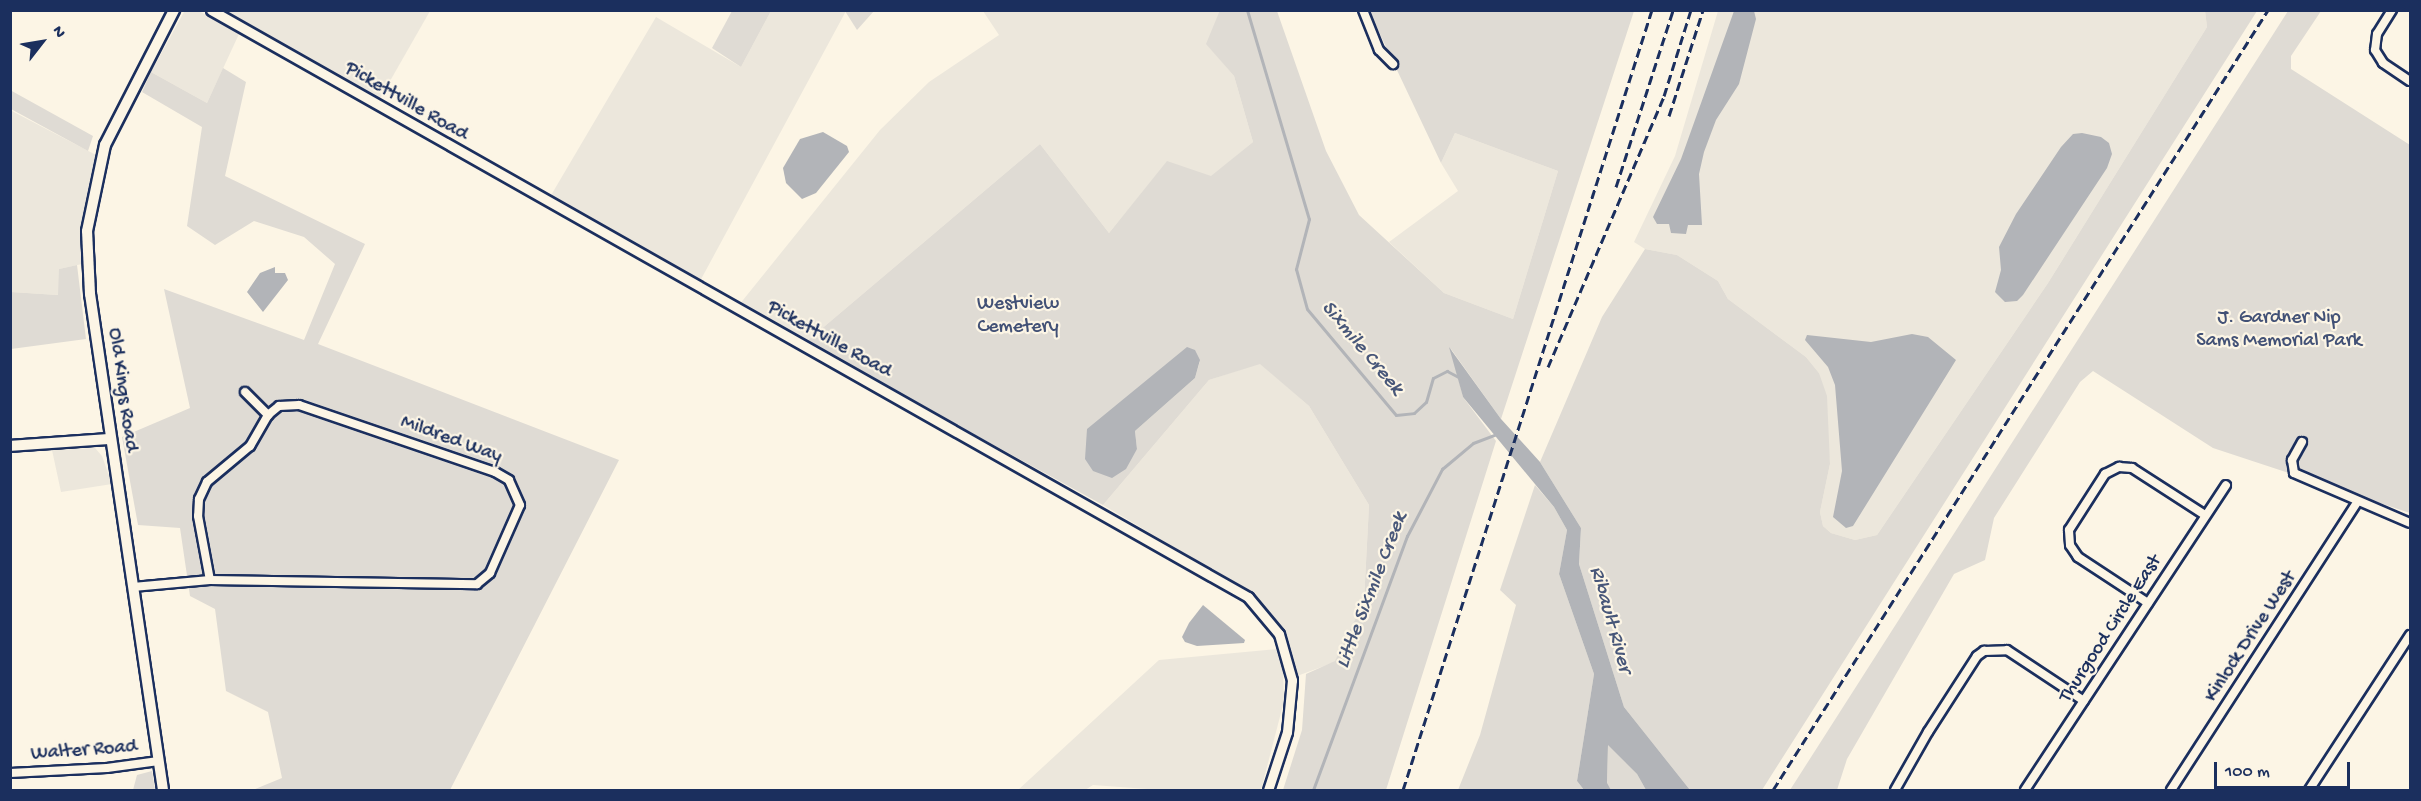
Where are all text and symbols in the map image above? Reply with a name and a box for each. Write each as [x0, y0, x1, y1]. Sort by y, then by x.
north arrow [12, 12, 72, 72]
text: N [47, 23, 69, 42]
street label: Pickettville Road [340, 57, 472, 147]
park label: Westview Cemetery [977, 292, 1059, 339]
street label: Pickettville Road [763, 296, 895, 384]
water label: Sixmile Creek [1314, 297, 1408, 401]
park label: J. Gardner Nip Sams Memorial Park [2196, 307, 2362, 354]
street label: Old Kings Road [101, 326, 143, 454]
street label: Mildred Way [397, 411, 505, 469]
water label: Little Sixmile Creek [1332, 510, 1414, 672]
street label: Thurgood Circle East [2054, 551, 2168, 707]
water label: Ribault River [1582, 564, 1636, 676]
street label: Kinlock Drive West [2200, 567, 2302, 707]
street label: Walter Road [30, 735, 138, 767]
scale bar [2217, 750, 2354, 788]
text: 100 m [2225, 762, 2270, 783]

